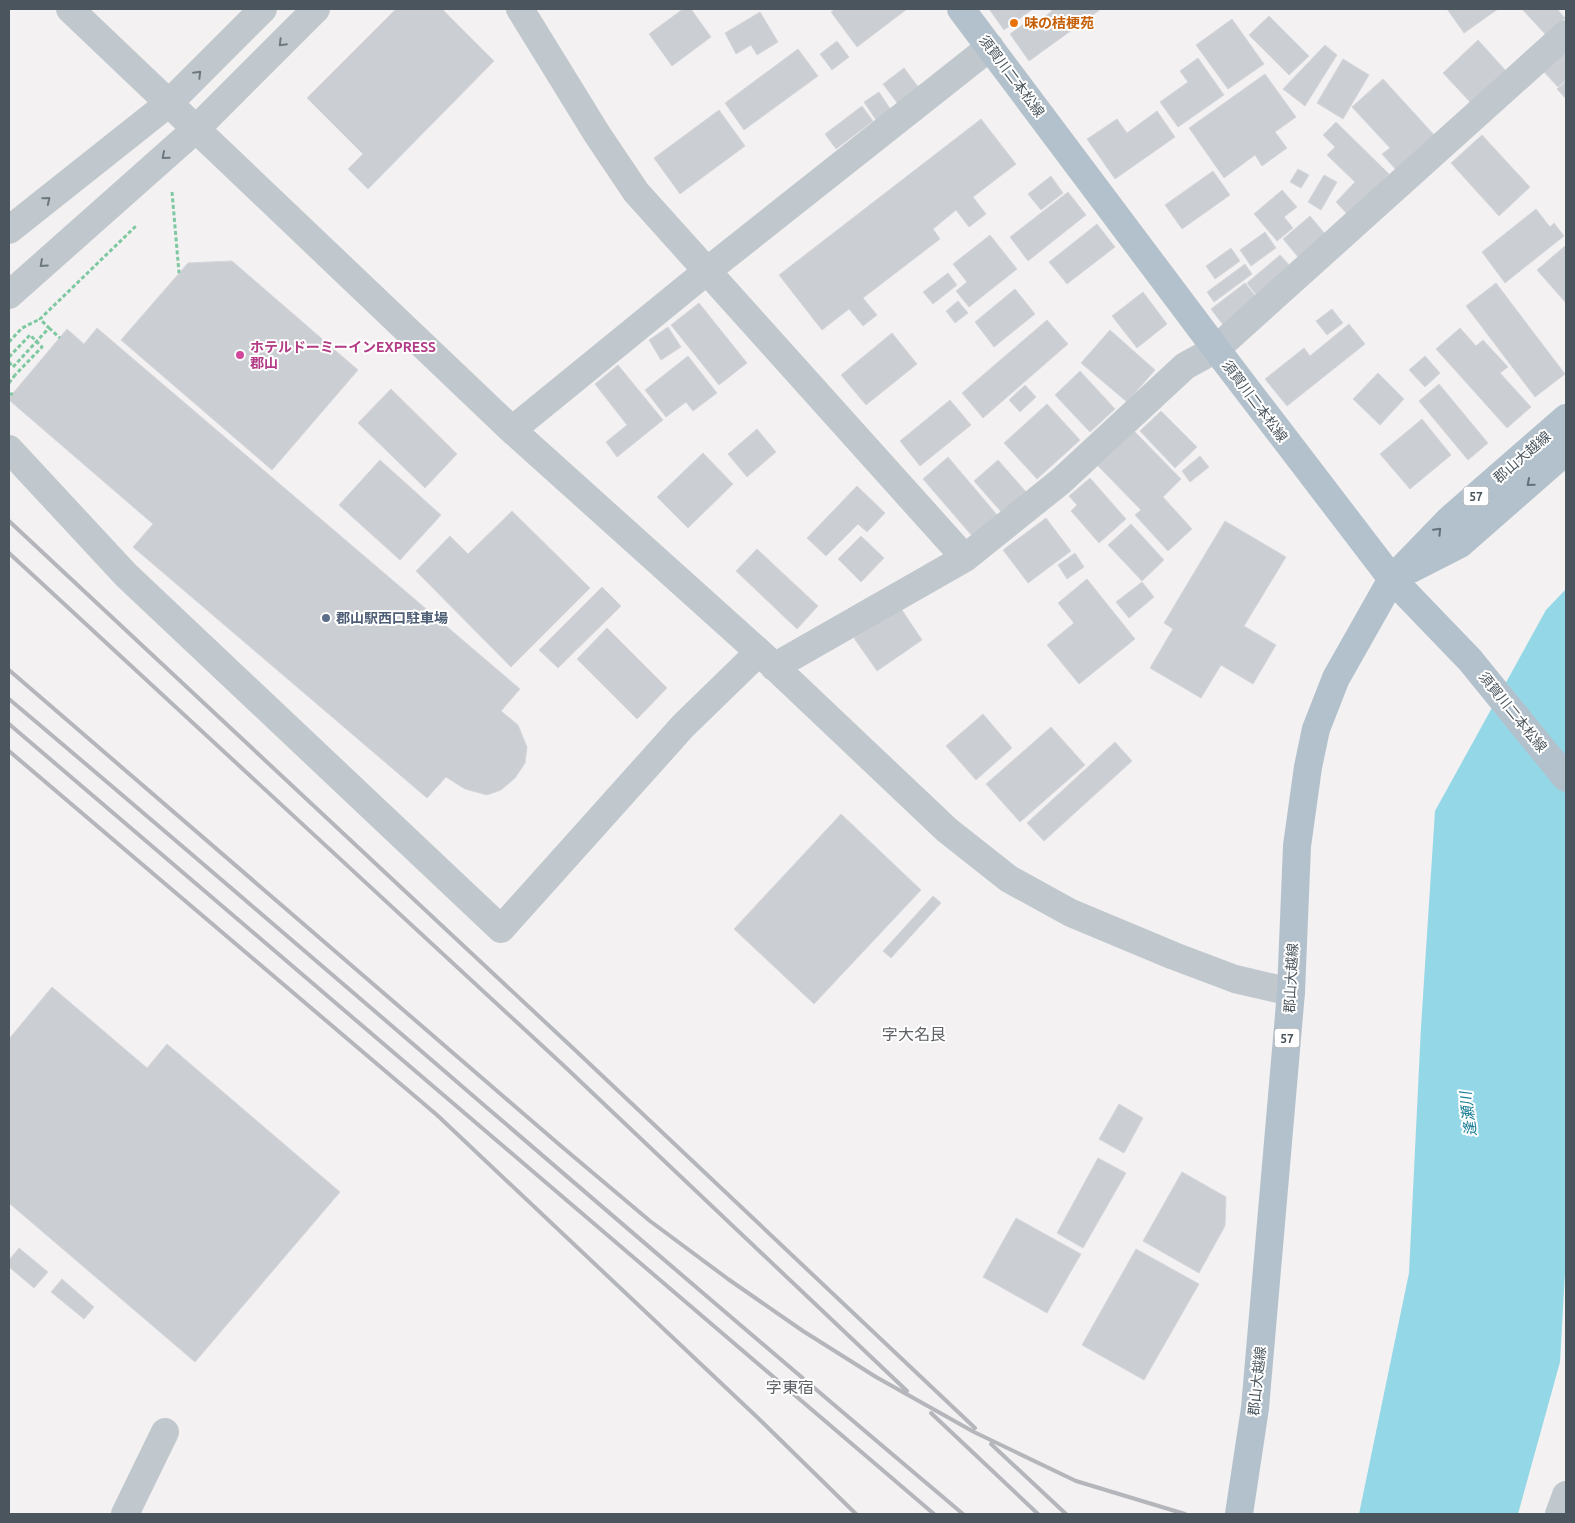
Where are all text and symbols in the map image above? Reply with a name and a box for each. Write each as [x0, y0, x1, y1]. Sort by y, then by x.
place label: 味の桔梗苑 [1024, 15, 1094, 31]
marker: 味の桔梗苑 [1008, 17, 1020, 29]
street label: 須賀川二本松線 [976, 32, 1048, 120]
one-way arrow [279, 38, 288, 47]
one-way arrow [193, 70, 202, 79]
one-way arrow [162, 151, 171, 160]
one-way arrow [41, 196, 50, 205]
one-way arrow [40, 258, 49, 267]
place label: ホテルドーミーインEXPRESS 郡山 [250, 339, 436, 371]
marker: ホテルドーミーインEXPRESS 郡山 [234, 349, 246, 361]
street label: 須賀川二本松線 [1219, 357, 1291, 445]
street label: 郡山大越線 [1490, 428, 1554, 486]
one-way arrow [1526, 477, 1535, 486]
road number: 57 [1464, 486, 1488, 506]
one-way arrow [1432, 528, 1441, 537]
place label: 郡山駅西口駐車場 [336, 610, 448, 626]
marker: 郡山駅西口駐車場 [320, 612, 332, 624]
street label: 須賀川二本松線 [1476, 669, 1550, 755]
street label: 郡山大越線 [1281, 943, 1301, 1013]
district label: 字大名艮 [882, 1025, 946, 1043]
road number: 57 [1274, 1028, 1300, 1048]
water label: 逢瀬川 [1457, 1089, 1479, 1137]
street label: 郡山大越線 [1245, 1345, 1269, 1417]
district label: 字東宿 [766, 1378, 814, 1396]

